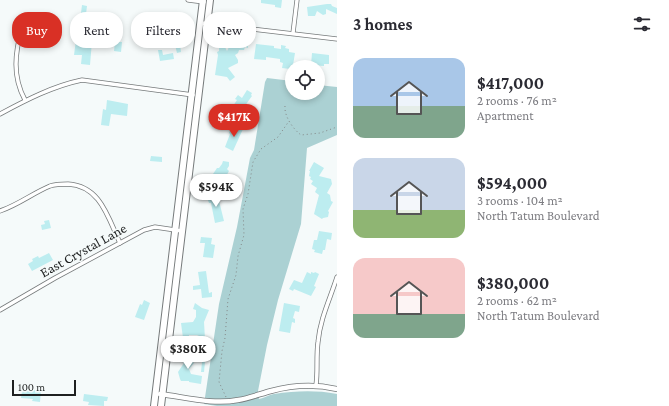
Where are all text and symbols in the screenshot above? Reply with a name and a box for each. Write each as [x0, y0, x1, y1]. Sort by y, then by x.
chip: Buy [12, 12, 62, 48]
chip: Rent [70, 12, 123, 48]
chip: Filters [131, 12, 195, 48]
chip: New [203, 12, 256, 48]
icon: filters [631, 13, 653, 35]
text: 3 homes [353, 15, 412, 34]
map controls [285, 60, 325, 100]
button: locate [285, 60, 325, 100]
icon: home [385, 74, 433, 122]
text: $417,000 [477, 74, 544, 93]
text: 2 rooms · 76 m² [477, 93, 557, 108]
pin: $417K [206, 104, 262, 138]
text: Apartment [477, 108, 534, 123]
text: $417K [218, 109, 250, 124]
pin: $594K [188, 174, 244, 208]
icon: home [385, 174, 433, 222]
text: $594,000 [477, 174, 547, 193]
text: $594K [199, 179, 233, 194]
text: 3 rooms · 104 m² [477, 193, 563, 208]
text: North Tatum Boulevard [477, 208, 600, 223]
street label: East Crystal Lane [37, 220, 129, 280]
icon: home [385, 274, 433, 322]
text: $380,000 [477, 274, 549, 293]
text: 2 rooms · 62 m² [477, 293, 557, 308]
text: North Tatum Boulevard [477, 308, 600, 323]
pin: $380K [160, 336, 216, 370]
text: $380K [170, 341, 206, 356]
scale bar [12, 378, 76, 397]
text: 100 m [18, 381, 45, 393]

